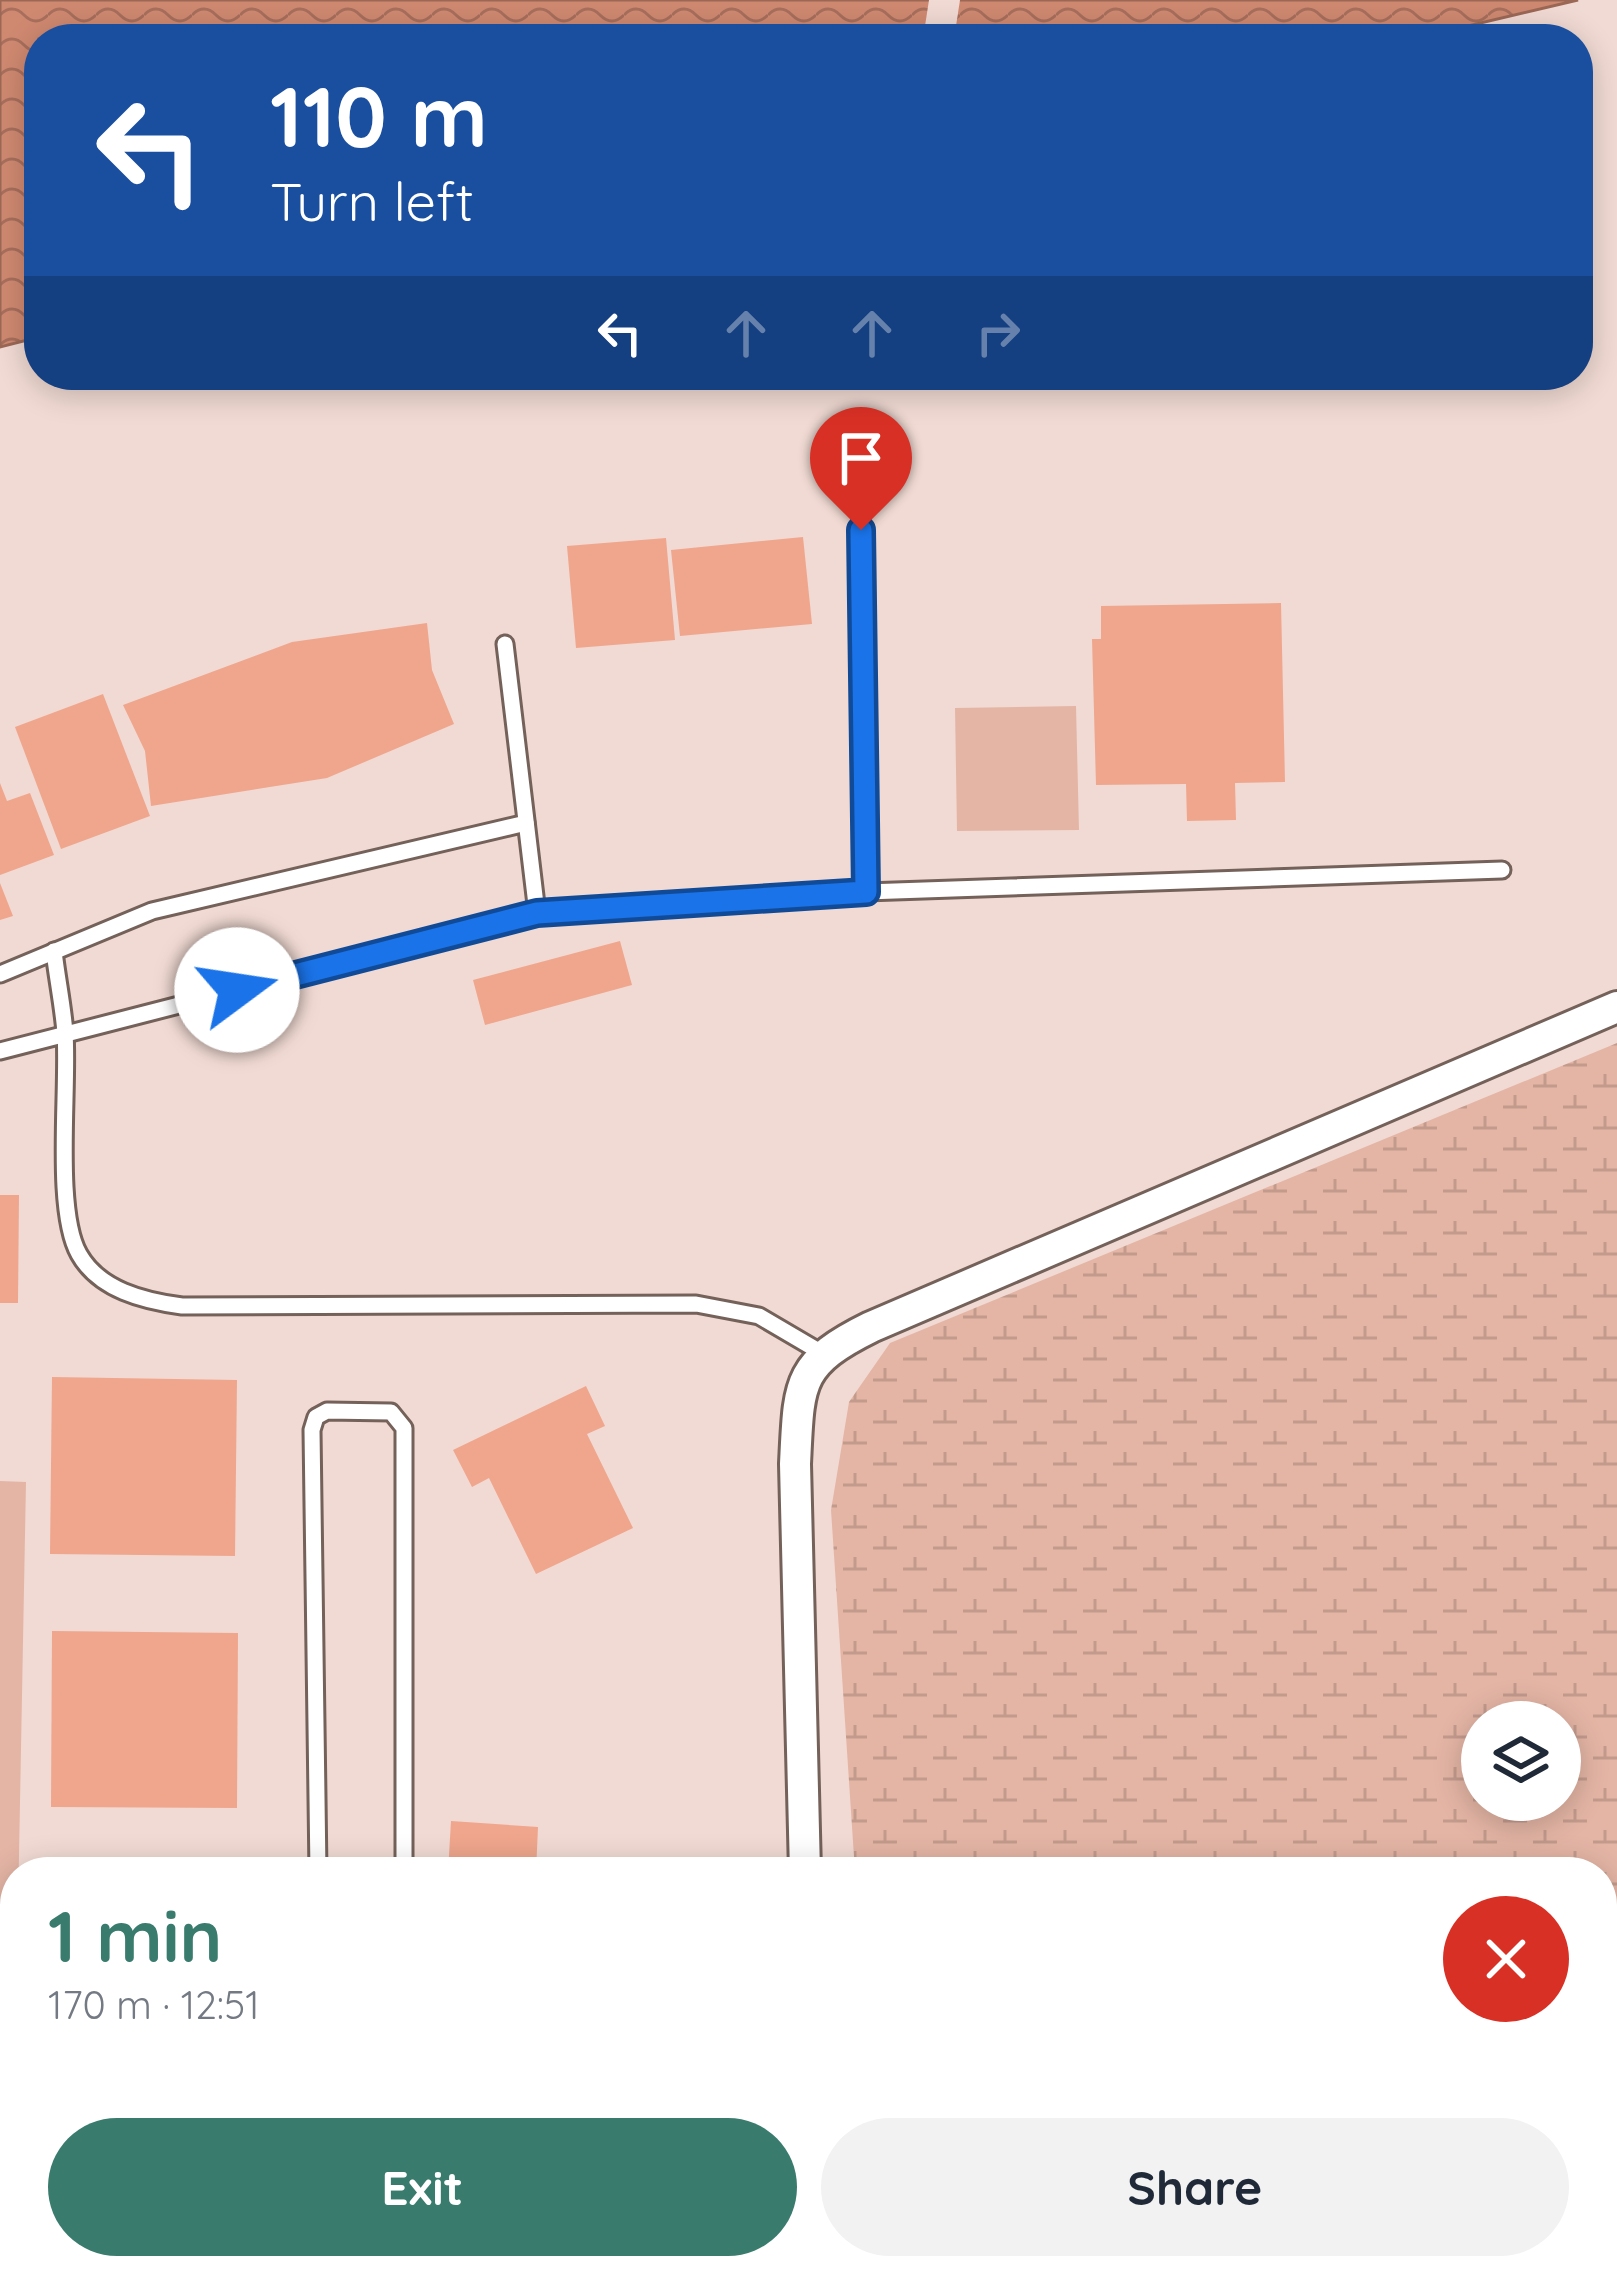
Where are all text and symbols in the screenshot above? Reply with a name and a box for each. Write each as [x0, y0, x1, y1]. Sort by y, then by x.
text: 110 m [270, 63, 488, 168]
icon: left [72, 72, 228, 228]
text: Turn left [270, 167, 474, 235]
icon: left [587, 300, 653, 366]
icon: ahead [713, 300, 779, 366]
icon: ahead [839, 300, 905, 366]
icon: right [965, 300, 1031, 366]
pin [810, 407, 912, 530]
icon: arrive [828, 425, 894, 491]
position arrow [174, 927, 300, 1053]
map controls [1461, 1701, 1581, 1821]
button: layers [1461, 1701, 1581, 1821]
text: 1 min [48, 1890, 222, 1980]
button: close [1443, 1896, 1569, 2022]
text: 170 m · 12:51 [48, 1980, 260, 2029]
button: Exit [48, 2118, 797, 2256]
button: Share [821, 2118, 1569, 2256]

